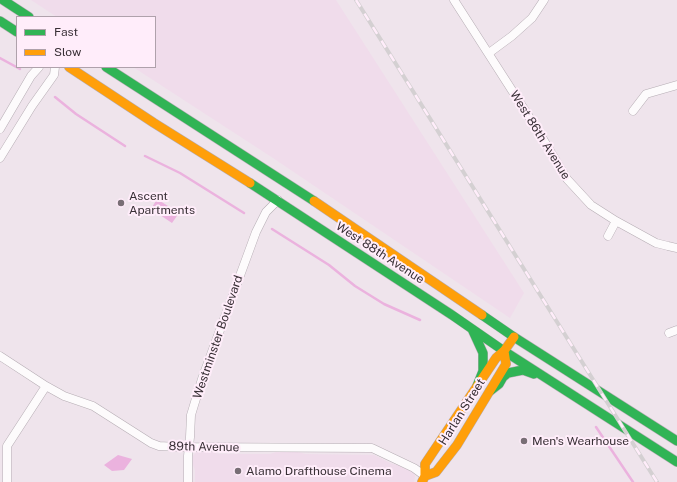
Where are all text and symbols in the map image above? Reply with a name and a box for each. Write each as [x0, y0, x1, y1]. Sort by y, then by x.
legend [16, 16, 156, 68]
text: Fast [54, 25, 78, 39]
text: Slow [54, 45, 81, 59]
street label: West 86th Avenue [507, 88, 573, 182]
place label: Ascent Apartments [129, 189, 195, 217]
marker: Ascent Apartments [116, 198, 126, 208]
street label: West 88th Avenue [333, 219, 427, 287]
street label: Westminster Boulevard [190, 273, 246, 401]
street label: Harlan Street [436, 376, 488, 448]
place label: Men's Wearhouse [532, 434, 629, 448]
marker: Men's Wearhouse [519, 436, 529, 446]
street label: 89th Avenue [168, 439, 240, 455]
place label: Alamo Drafthouse Cinema [246, 464, 392, 478]
marker: Alamo Drafthouse Cinema [233, 466, 243, 476]

